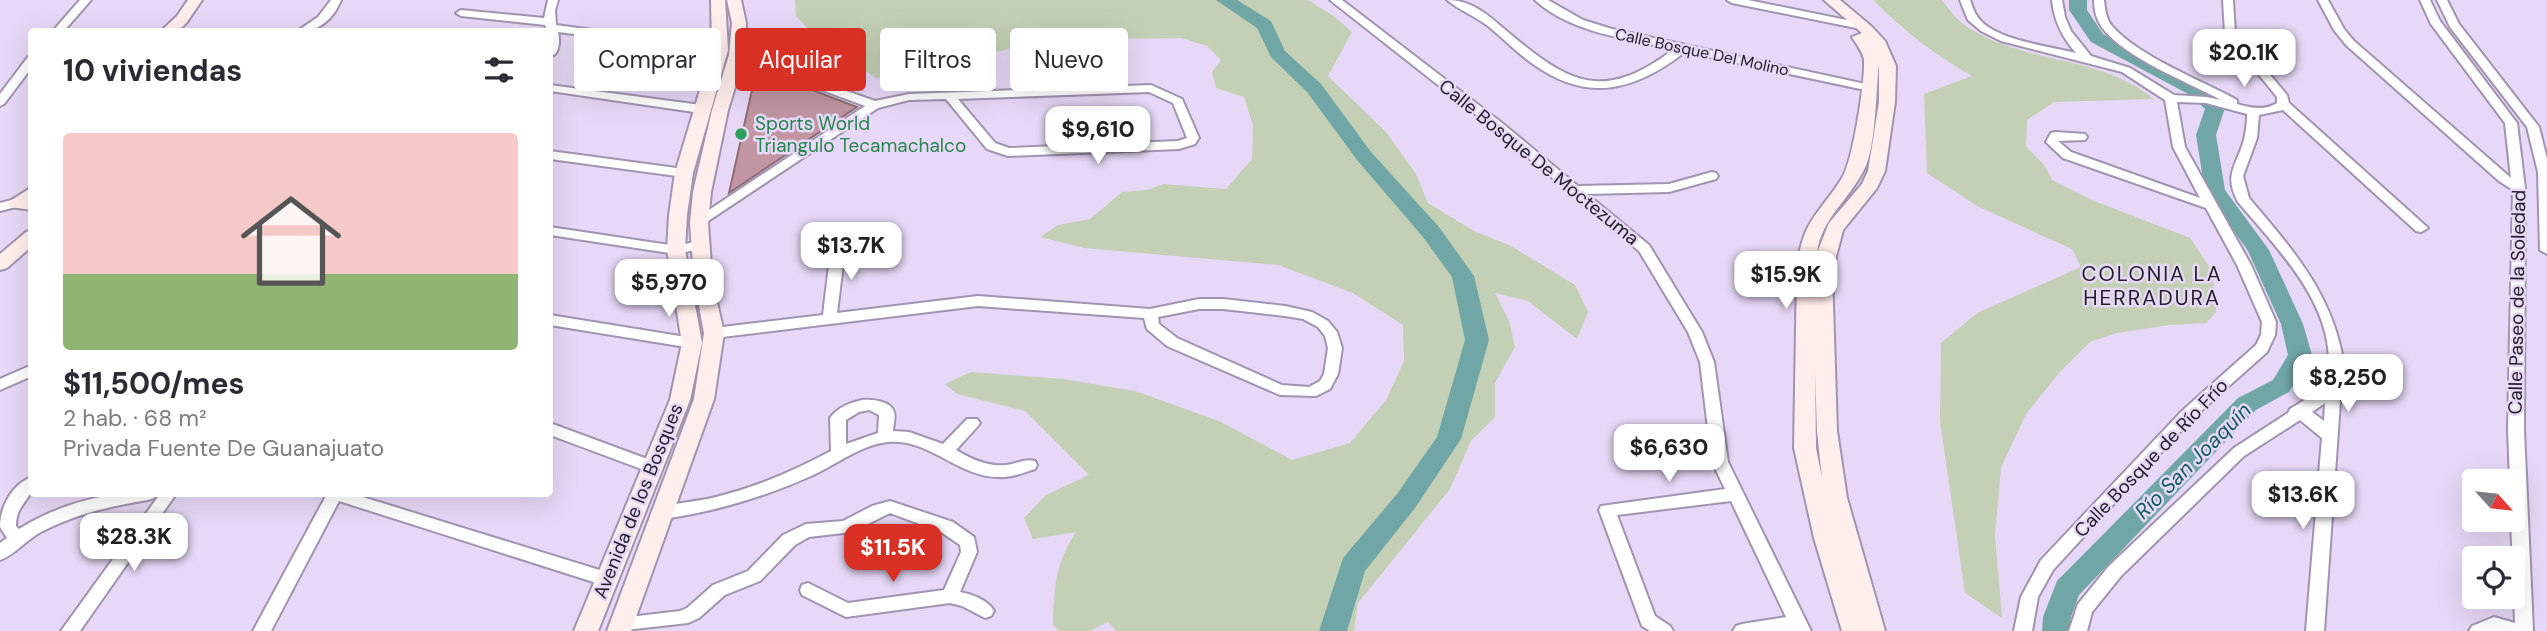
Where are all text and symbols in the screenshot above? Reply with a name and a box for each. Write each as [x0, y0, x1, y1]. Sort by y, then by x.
street label: Calle Bosque Del Molino [1613, 23, 1791, 81]
chip: Comprar [574, 28, 721, 91]
chip: Alquilar [735, 28, 866, 91]
chip: Filtros [880, 28, 996, 91]
chip: Nuevo [1010, 28, 1128, 91]
pin: $20.1K [2187, 29, 2301, 89]
text: $20.1K [2209, 37, 2279, 67]
text: 10 viviendas [63, 51, 242, 90]
icon: filters [480, 51, 518, 89]
street label: Calle Bosque De Moctezuma [1434, 73, 1644, 251]
pin: $9,610 [1041, 106, 1155, 166]
place label: Sports World Triangulo Tecamachalco [755, 111, 966, 158]
text: $9,610 [1061, 114, 1135, 144]
marker: Sports World Triangulo Tecamachalco [733, 126, 749, 142]
icon: home [228, 178, 354, 304]
street label: Calle Paseo de la Soledad [2503, 189, 2531, 415]
pin: $13.7K [794, 222, 908, 282]
text: $13.7K [817, 230, 885, 260]
pin: $15.9K [1729, 252, 1843, 311]
text: $15.9K [1750, 259, 1822, 289]
pin: $5,970 [612, 260, 726, 319]
district label: COLONIA LA HERRADURA [2081, 260, 2223, 312]
text: $5,970 [631, 267, 707, 297]
pin: $8,250 [2291, 354, 2405, 414]
text: $8,250 [2309, 362, 2387, 392]
text: $11,500/mes [63, 364, 245, 403]
street label: Calle Bosque de Río Frío [2069, 373, 2233, 543]
water label: Río San Joaquín [2129, 397, 2257, 525]
street label: Avenida de los Bosques [587, 400, 689, 602]
text: 2 hab. · 68 m² [63, 403, 206, 433]
pin: $6,630 [1612, 424, 1726, 484]
text: $6,630 [1630, 432, 1708, 462]
text: Privada Fuente De Guanajuato [63, 433, 384, 463]
north arrow [2462, 469, 2525, 532]
map controls [2462, 469, 2525, 609]
pin: $13.6K [2246, 472, 2360, 531]
text: $13.6K [2268, 479, 2338, 509]
pin: $28.3K [77, 514, 191, 573]
text: $28.3K [96, 521, 172, 551]
pin: $11.5K [836, 524, 950, 584]
text: $11.5K [860, 532, 926, 562]
button: locate [2462, 546, 2525, 609]

